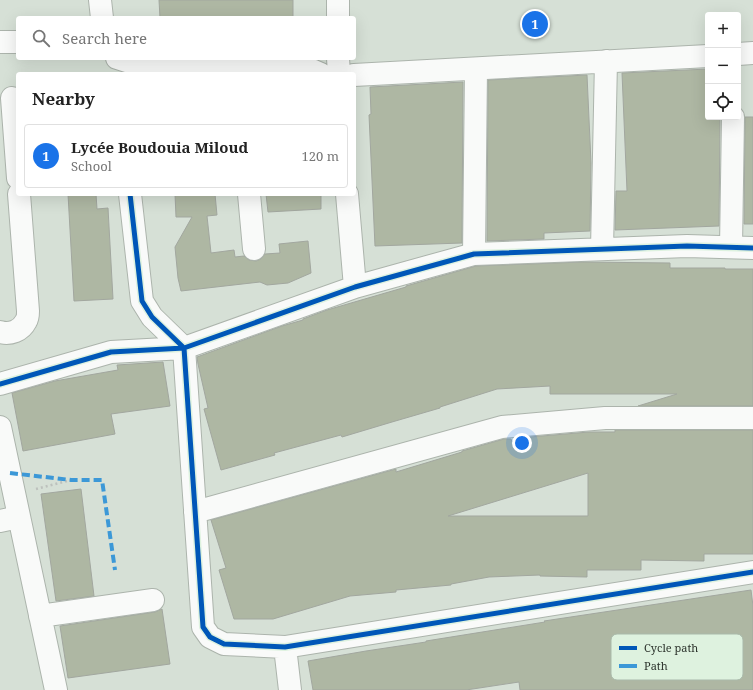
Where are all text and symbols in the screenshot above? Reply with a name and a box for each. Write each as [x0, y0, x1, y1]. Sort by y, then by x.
pin: 1 [522, 9, 548, 39]
map controls [705, 12, 741, 120]
button: + [705, 12, 741, 48]
search box [16, 16, 356, 60]
icon: search [30, 27, 52, 49]
text: Search here [62, 28, 147, 48]
button: − [705, 48, 741, 84]
button: locate [705, 84, 741, 120]
text: Nearby [32, 87, 95, 110]
text: Lycée Boudouia Miloud [71, 137, 248, 157]
text: 1 [42, 147, 50, 165]
text: 120 m [302, 147, 339, 165]
text: School [71, 157, 112, 175]
your location [512, 433, 532, 453]
legend [611, 634, 743, 680]
text: Cycle path [644, 640, 698, 655]
text: Path [644, 658, 668, 673]

